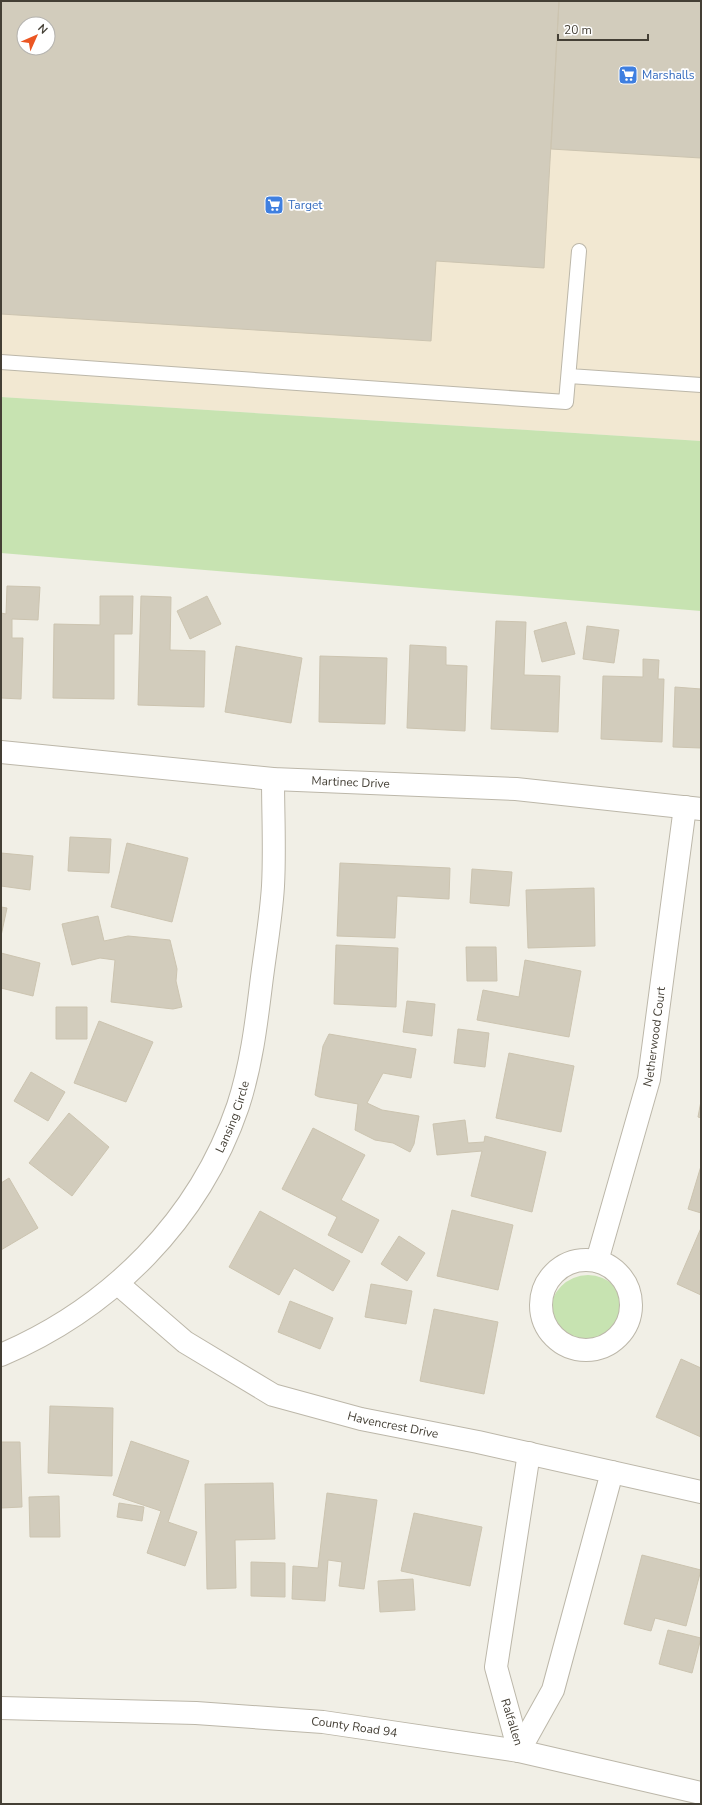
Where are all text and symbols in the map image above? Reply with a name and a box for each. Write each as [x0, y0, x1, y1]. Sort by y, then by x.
north arrow [16, 16, 56, 56]
scale bar [558, 16, 648, 42]
text: N [35, 21, 51, 37]
text: 20 m [564, 22, 592, 38]
supermarket icon: Marshalls [617, 64, 639, 86]
place label: Marshalls [642, 67, 695, 83]
supermarket icon: Target [263, 194, 285, 216]
place label: Target [288, 197, 323, 213]
street label: Martinec Drive [311, 773, 390, 792]
street label: Netherwood Court [639, 985, 669, 1089]
street label: Lansing Circle [212, 1079, 253, 1156]
street label: Havencrest Drive [346, 1408, 440, 1442]
street label: Ralfallen [497, 1697, 527, 1747]
street label: County Road 94 [311, 1713, 398, 1741]

